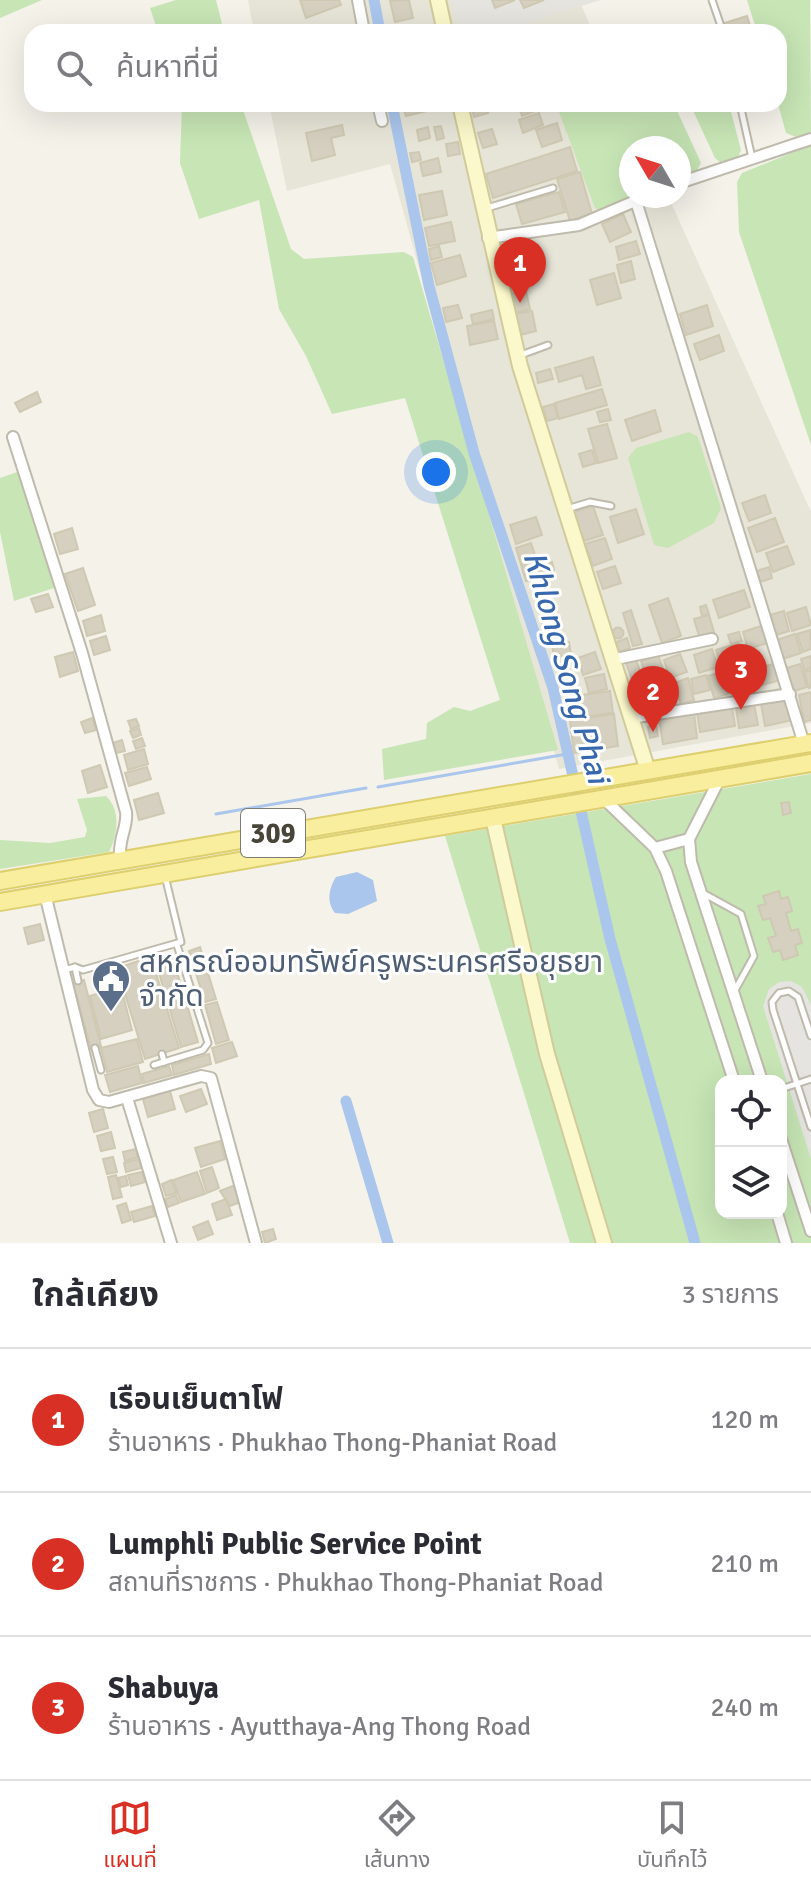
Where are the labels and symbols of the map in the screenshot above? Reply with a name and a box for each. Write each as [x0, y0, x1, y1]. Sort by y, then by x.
north arrow [619, 136, 691, 208]
pin: 1 [494, 237, 546, 303]
your location [416, 452, 456, 492]
water label: Khlong Song Phai [515, 546, 619, 791]
pin: 3 [715, 644, 767, 710]
pin: 2 [627, 666, 679, 732]
road number: 309 [241, 809, 305, 857]
place label: สหกรณ์ออมทรัพย์ครูพระนครศรีอยุธยา จำกัด [139, 944, 603, 1015]
public building icon: สหกรณ์ออมทรัพย์ครูพระนครศรีอยุธยา จำกัด [90, 958, 132, 1013]

